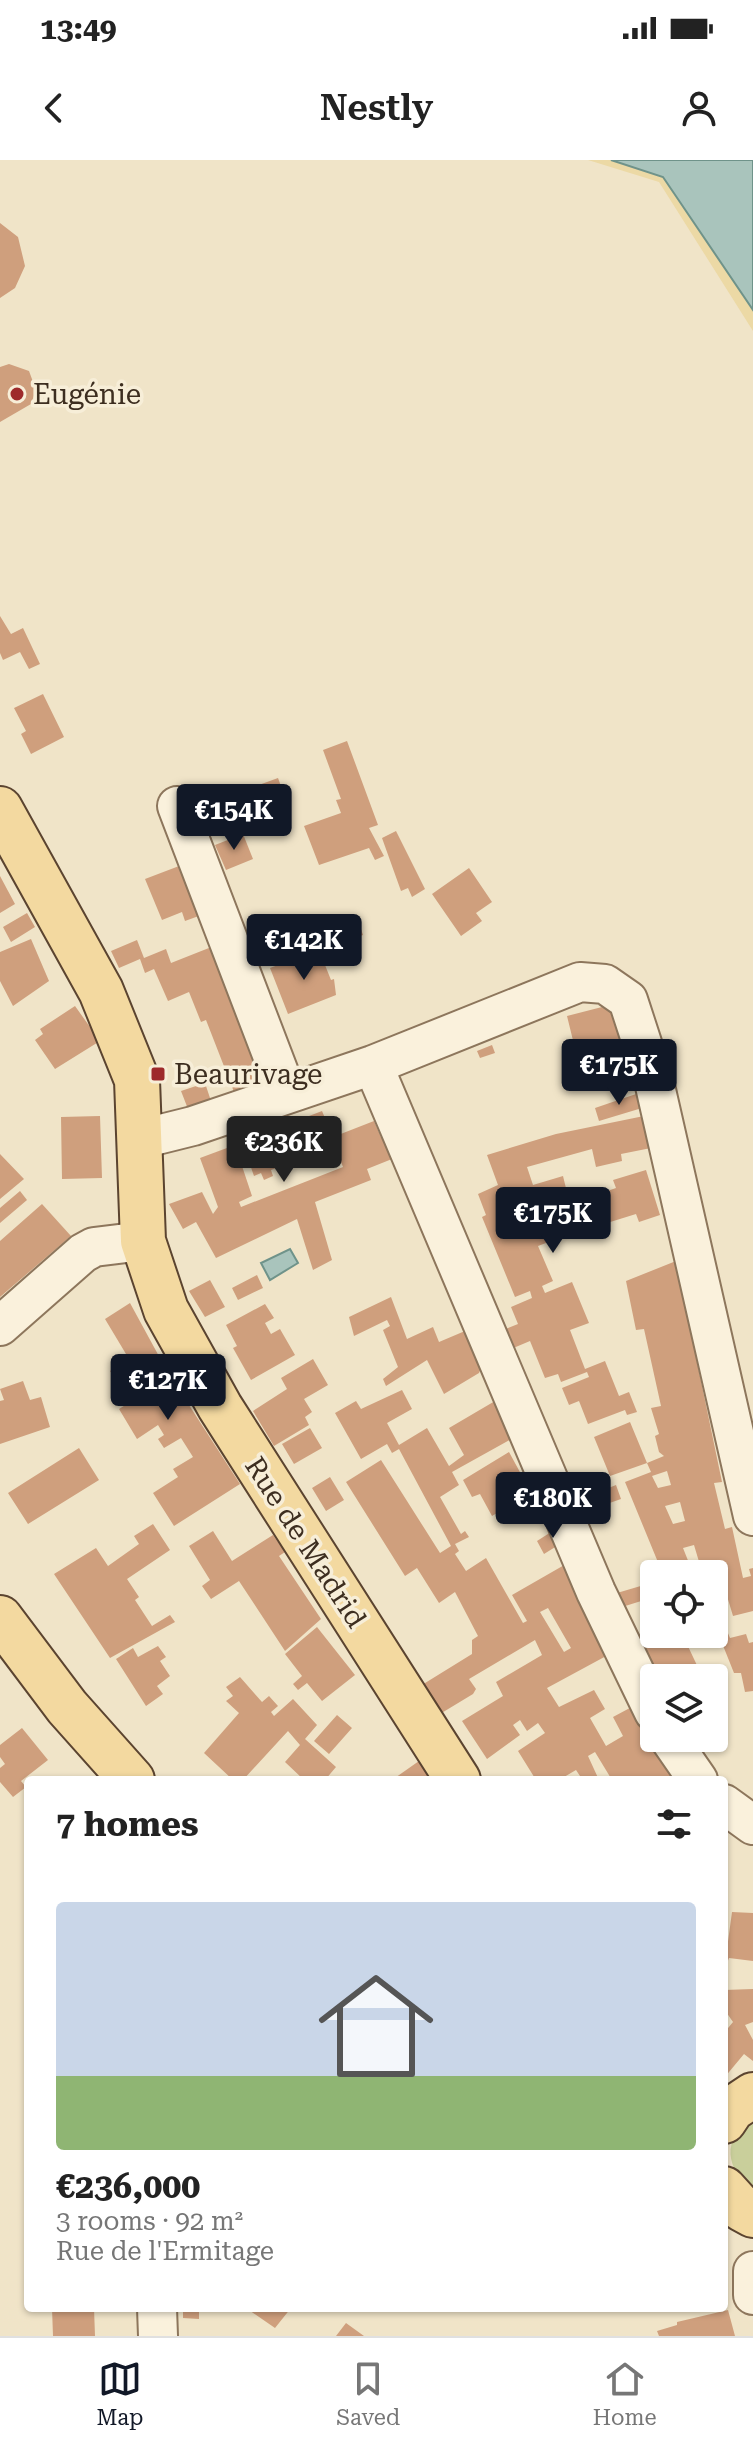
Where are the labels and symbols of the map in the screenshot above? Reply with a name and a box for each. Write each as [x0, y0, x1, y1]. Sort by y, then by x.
place label: Eugénie [33, 378, 141, 411]
marker: Eugénie [8, 385, 26, 403]
pin: €154K [178, 784, 290, 852]
pin: €142K [248, 914, 360, 982]
pin: €175K [563, 1039, 675, 1107]
place label: Beaurivage [174, 1058, 322, 1091]
marker: Beaurivage [149, 1065, 167, 1083]
pin: €236K [228, 1116, 340, 1184]
pin: €175K [497, 1187, 609, 1255]
pin: €127K [112, 1354, 224, 1422]
street label: Rue de Madrid [238, 1451, 373, 1634]
pin: €180K [497, 1472, 609, 1540]

